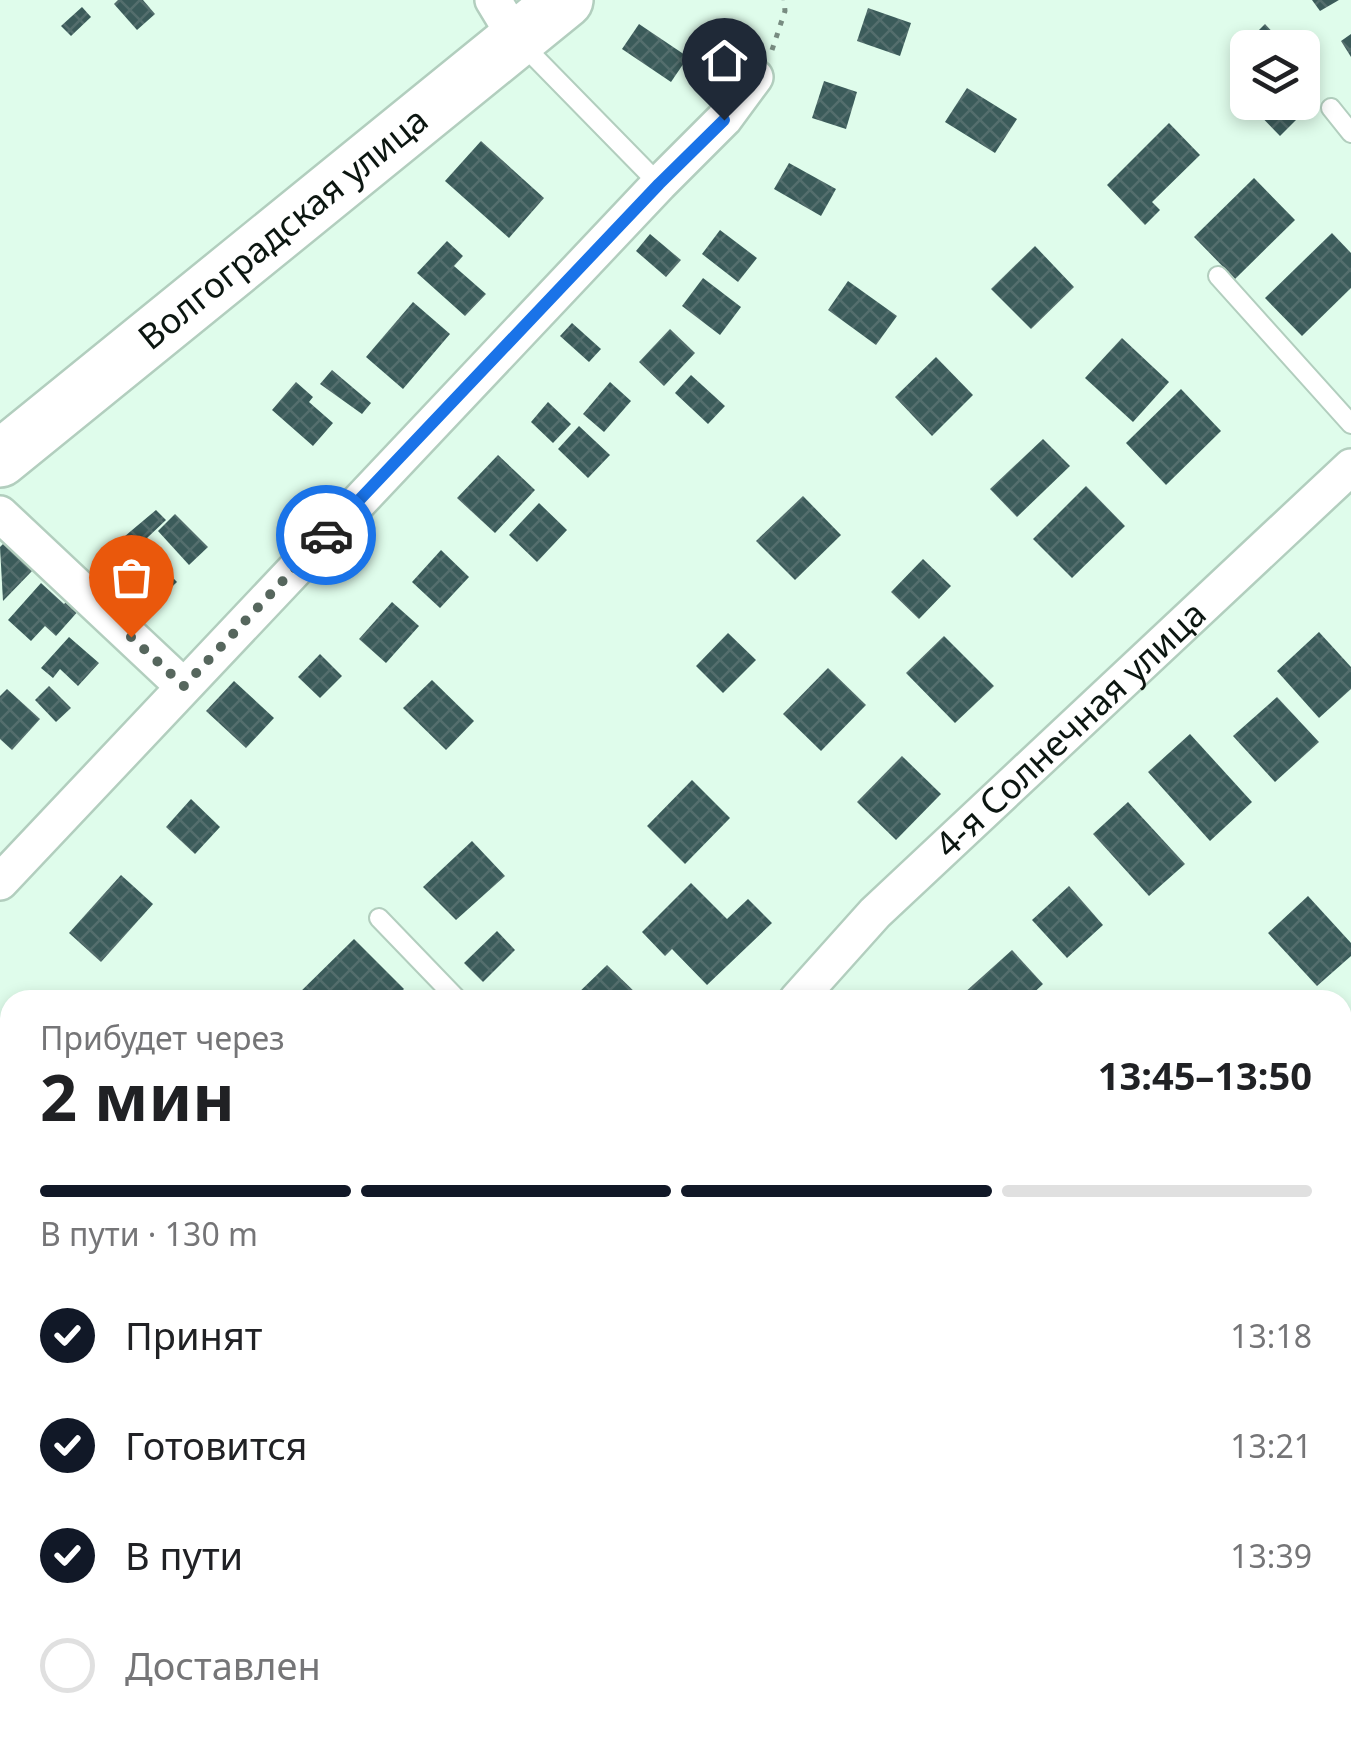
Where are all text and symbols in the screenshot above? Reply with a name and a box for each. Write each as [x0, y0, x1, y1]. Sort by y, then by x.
pin [682, 18, 767, 121]
map controls [1230, 30, 1320, 120]
button: layers [1230, 30, 1320, 120]
icon: home [697, 33, 752, 88]
street label: Волгоградская улица [128, 96, 437, 360]
courier [276, 485, 376, 585]
icon: car [299, 508, 354, 563]
pin [89, 535, 174, 638]
icon: bag [104, 550, 159, 605]
street label: 4-я Солнечная улица [924, 590, 1215, 867]
text: Прибудет через [40, 1016, 285, 1059]
text: 13:45–13:50 [1098, 1049, 1312, 1101]
text: 2 мин [40, 1052, 235, 1140]
text: В пути · 130 m [40, 1212, 258, 1255]
icon: check [40, 1308, 95, 1363]
text: Принят [125, 1309, 262, 1361]
text: 13:18 [1230, 1314, 1312, 1357]
icon: check [40, 1418, 95, 1473]
text: Готовится [125, 1419, 307, 1471]
text: 13:21 [1230, 1424, 1312, 1467]
icon: check [40, 1528, 95, 1583]
text: В пути [125, 1529, 243, 1581]
text: 13:39 [1230, 1534, 1312, 1577]
text: Доставлен [125, 1639, 321, 1691]

